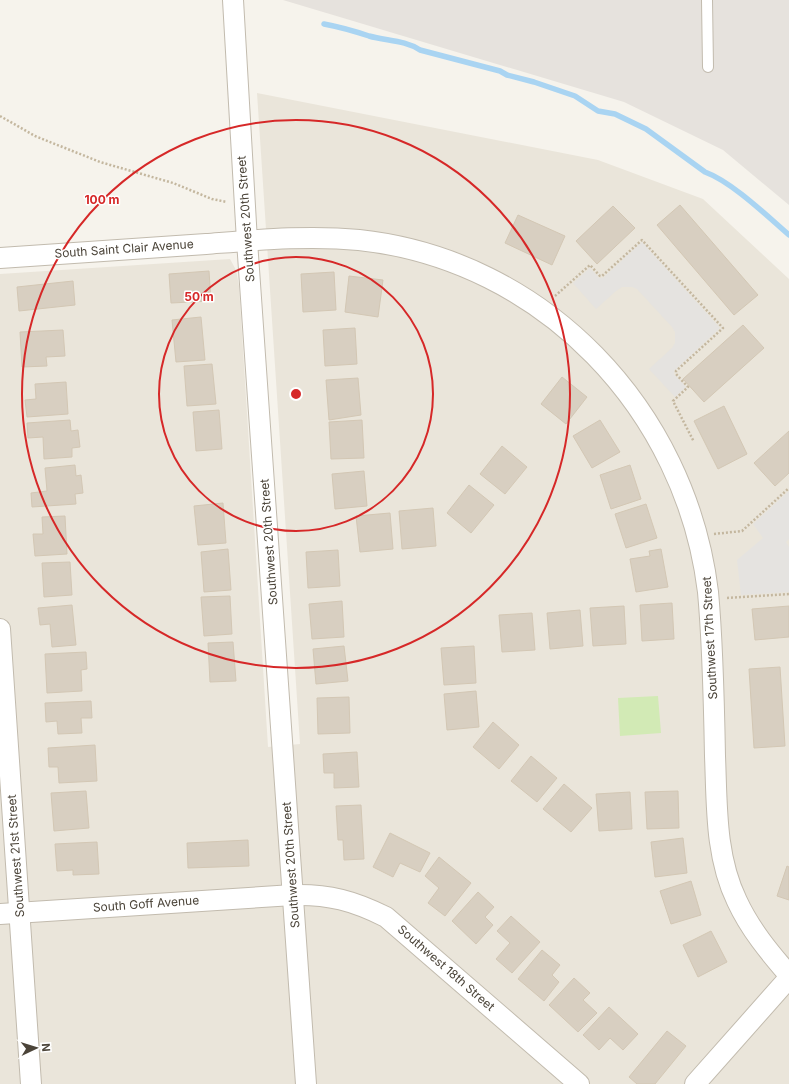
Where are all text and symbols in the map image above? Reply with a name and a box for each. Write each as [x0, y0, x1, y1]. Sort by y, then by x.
street label: Southwest 20th Street [234, 155, 257, 283]
text: 100 m [84, 192, 120, 207]
street label: South Saint Clair Avenue [54, 236, 194, 261]
text: 50 m [184, 289, 214, 304]
centre of rings [289, 387, 303, 401]
street label: Southwest 20th Street [257, 478, 280, 606]
street label: Southwest 17th Street [699, 576, 720, 700]
street label: Southwest 21st Street [4, 794, 27, 918]
street label: Southwest 20th Street [279, 801, 302, 929]
street label: South Goff Avenue [92, 892, 200, 915]
street label: Southwest 18th Street [395, 921, 498, 1014]
north arrow [16, 1028, 56, 1068]
text: N [39, 1043, 53, 1052]

